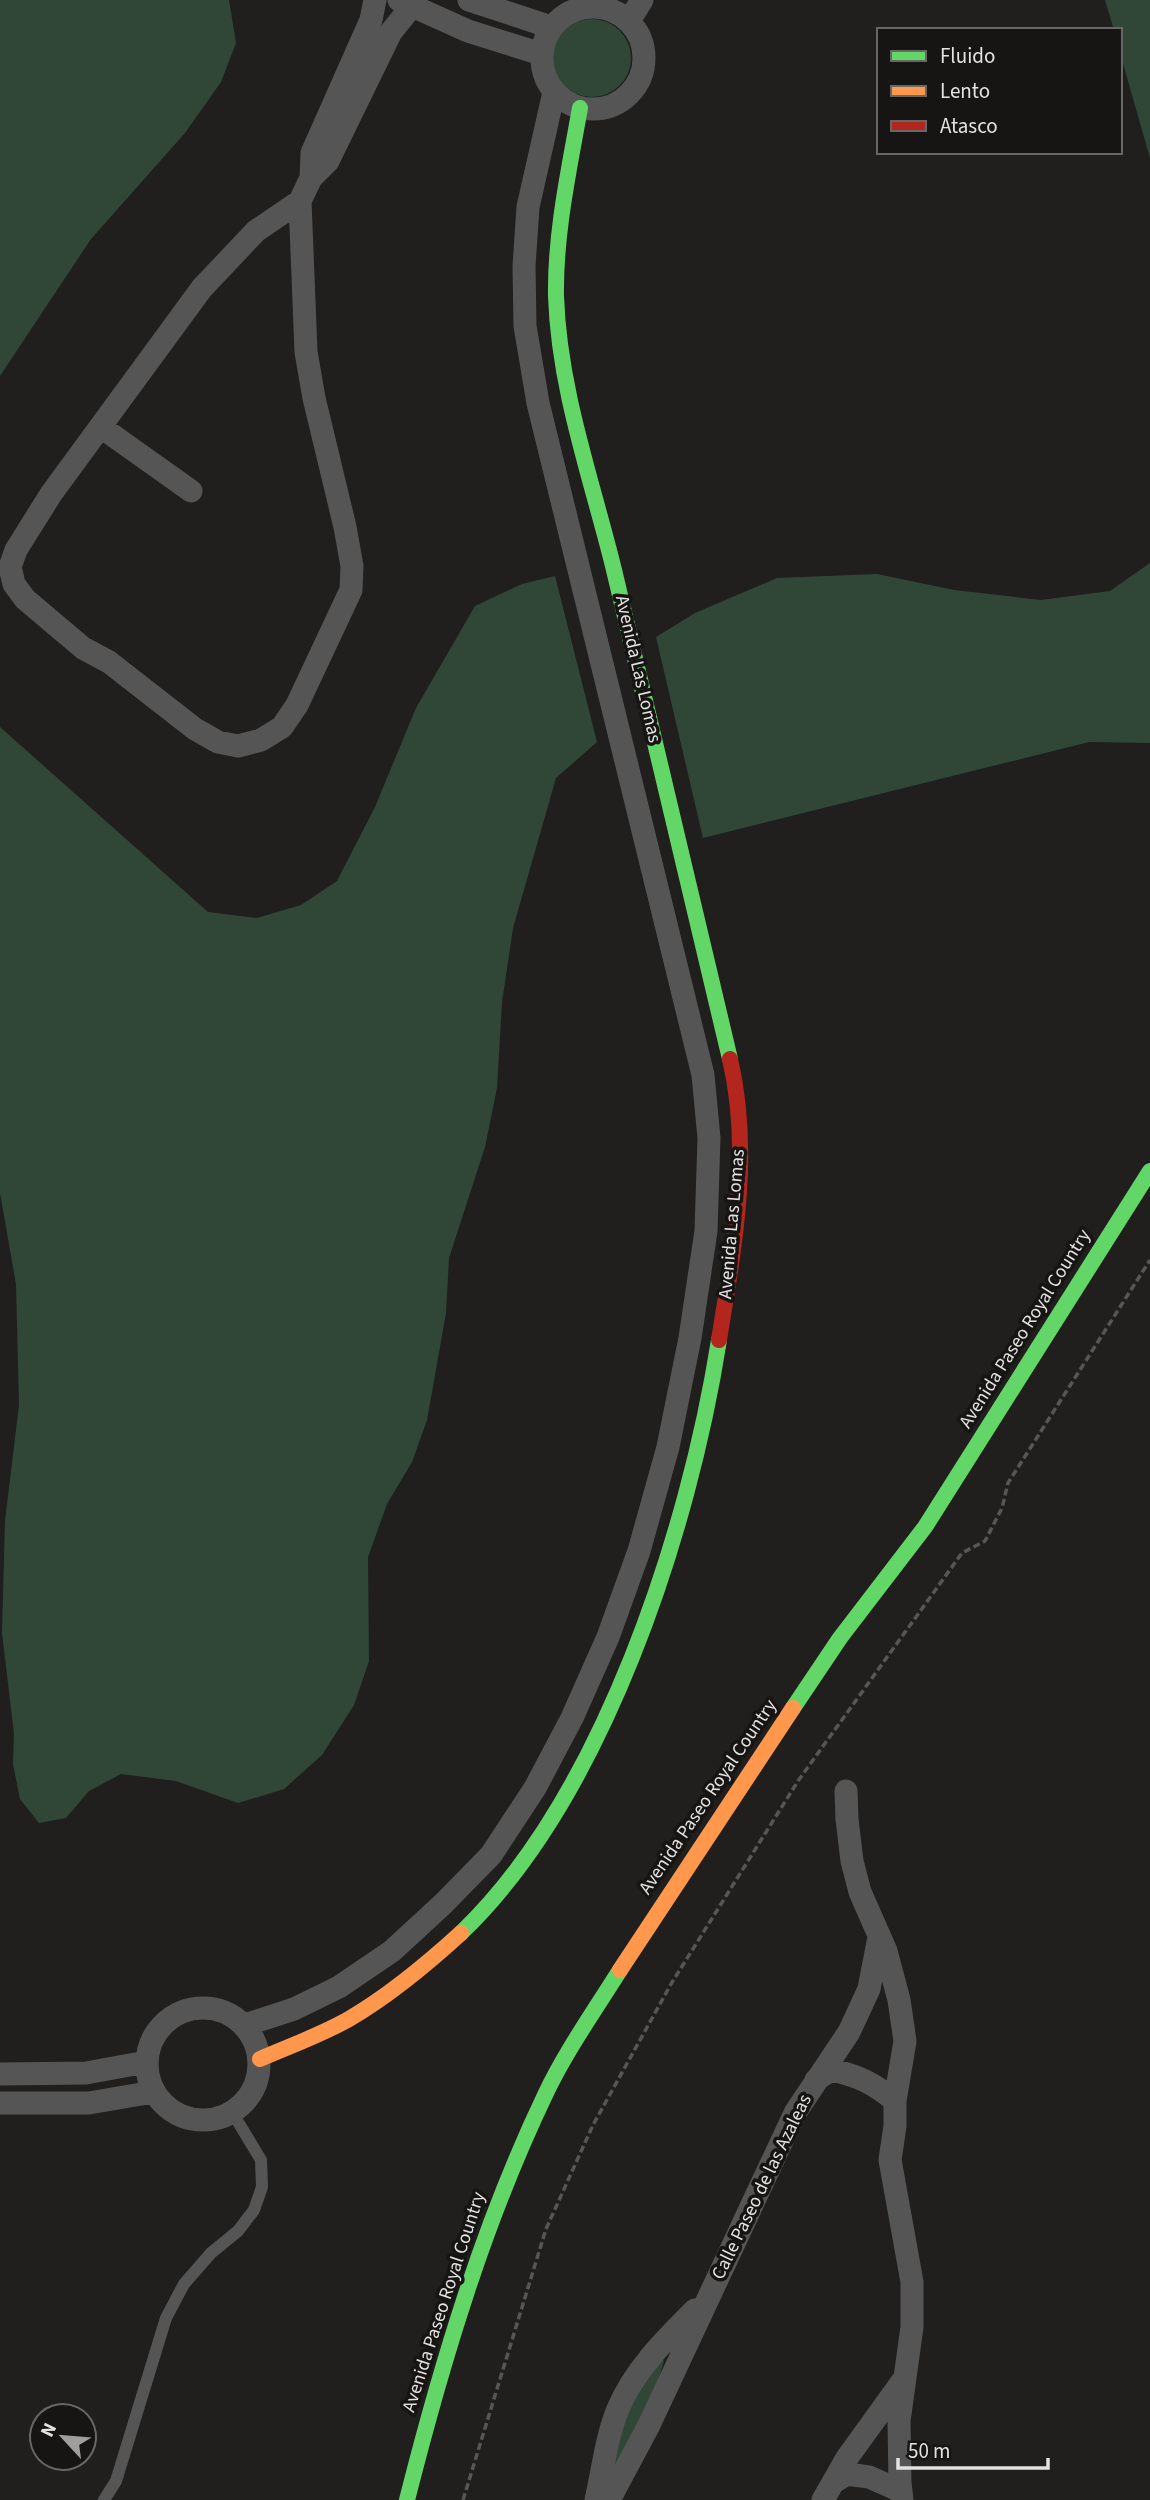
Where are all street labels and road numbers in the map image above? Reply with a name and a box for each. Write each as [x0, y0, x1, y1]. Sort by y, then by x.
street label: Avenida Las Lomas [608, 593, 668, 745]
street label: Avenida Las Lomas [712, 1148, 752, 1300]
street label: Avenida Paseo Royal Country [953, 1224, 1098, 1434]
street label: Avenida Paseo Royal Country [632, 1694, 784, 1900]
street label: Calle Paseo de las Azaleas [705, 2090, 819, 2284]
street label: Avenida Paseo Royal Country [396, 2188, 492, 2416]

